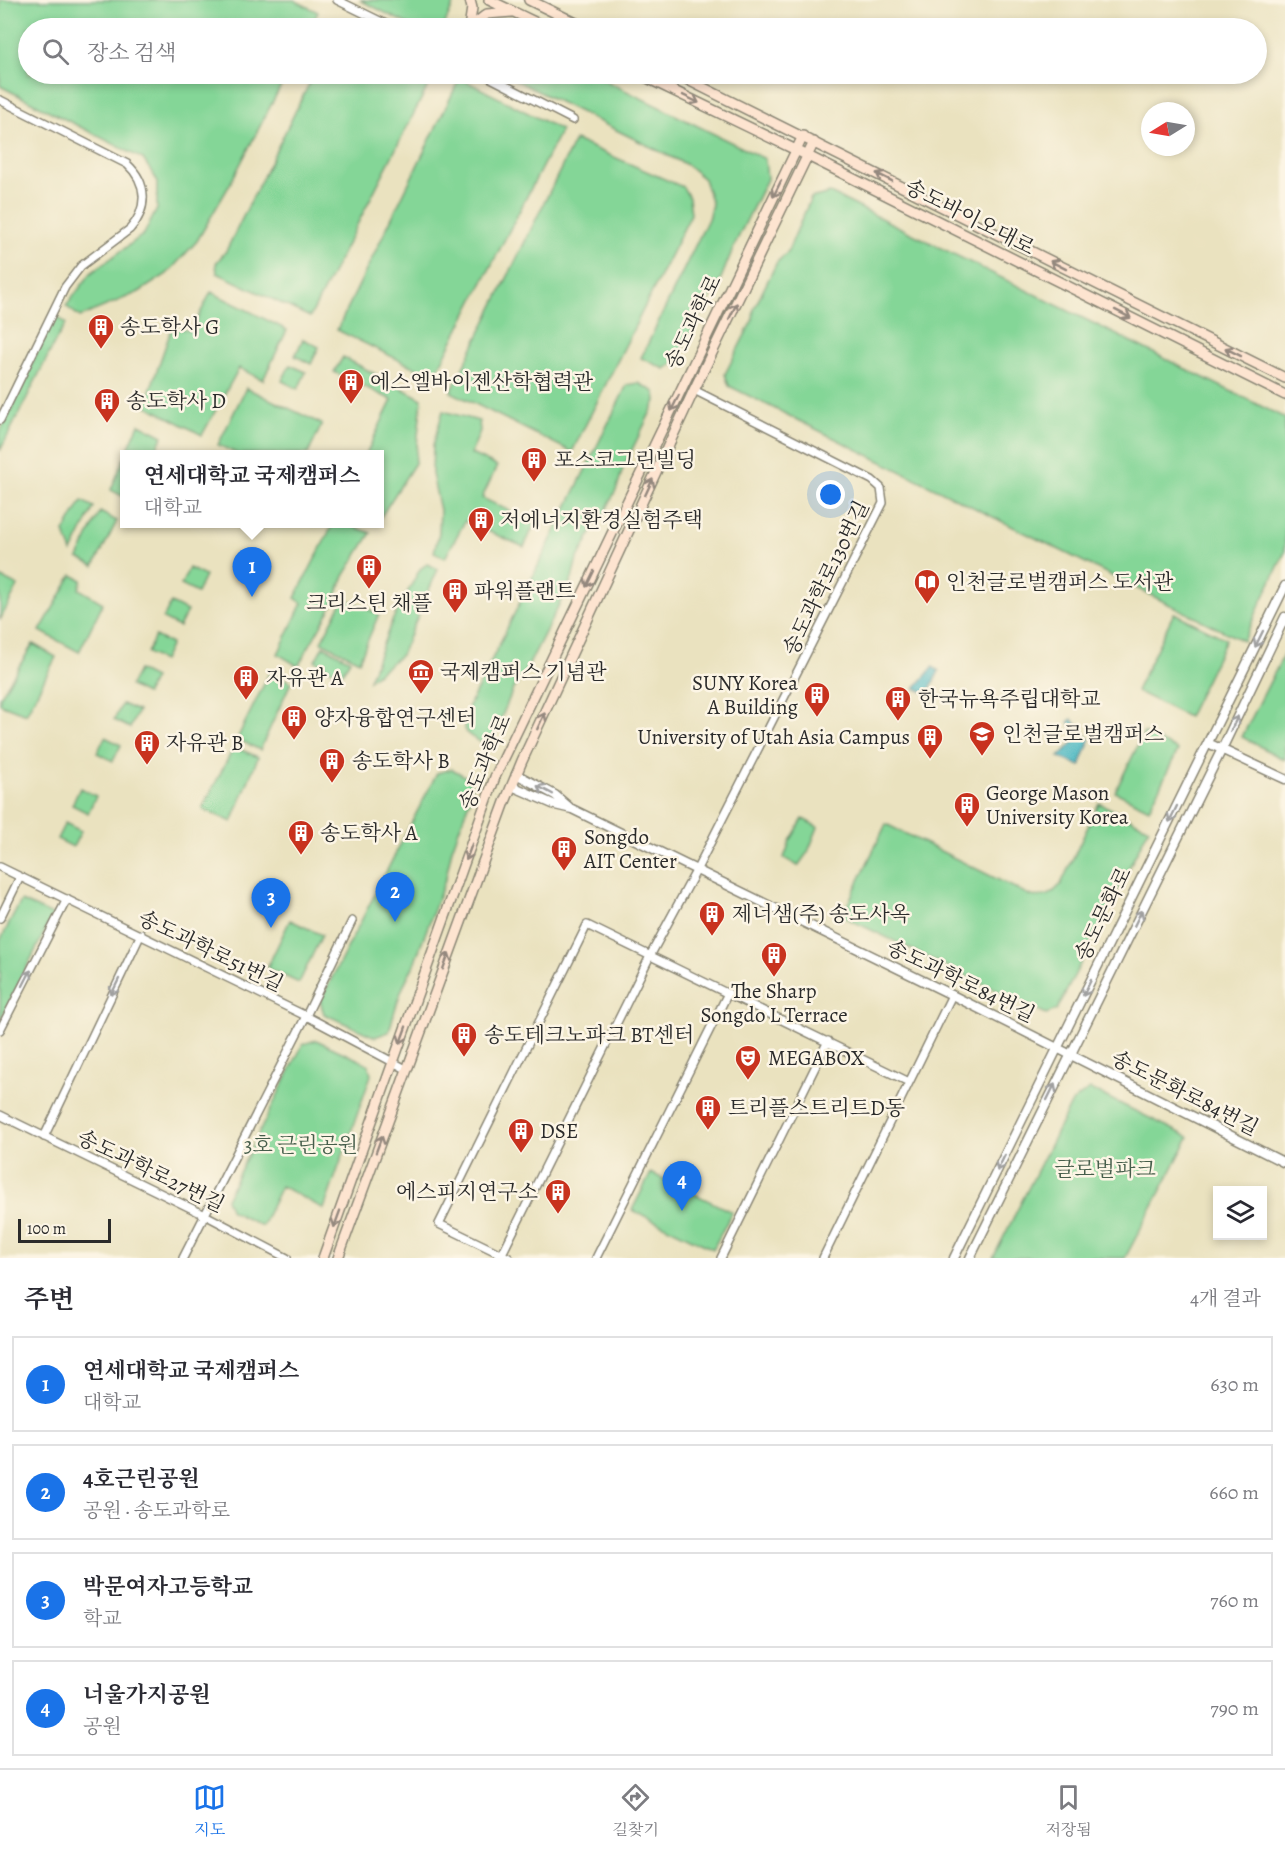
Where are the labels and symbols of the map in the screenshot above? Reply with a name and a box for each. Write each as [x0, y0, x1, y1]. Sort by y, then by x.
one-way arrow [682, 94, 700, 106]
north arrow [1141, 102, 1195, 156]
one-way arrow [876, 171, 893, 183]
street label: 송도바이오대로 [900, 172, 1040, 262]
one-way arrow [771, 180, 783, 198]
one-way arrow [1050, 258, 1068, 270]
street label: 송도과학로 [658, 270, 728, 374]
one-way arrow [727, 302, 739, 320]
one-way arrow [1114, 308, 1131, 320]
building icon: 송도학사 G [86, 312, 116, 350]
place label: 송도학사 G [120, 313, 219, 341]
one-way arrow [1224, 346, 1242, 357]
building icon: 에스엘바이젠산학협력관 [336, 367, 366, 405]
place label: 에스엘바이젠산학협력관 [370, 368, 594, 396]
building icon: 송도학사 D [92, 386, 122, 424]
place label: 송도학사 D [126, 387, 226, 415]
one-way arrow [668, 393, 680, 411]
building icon: 포스코그린빌딩 [519, 445, 549, 483]
place label: 포스코그린빌딩 [554, 446, 696, 474]
one-way arrow [644, 479, 656, 497]
your location [816, 480, 845, 509]
street label: 송도과학로130번길 [776, 496, 876, 660]
building icon: 저에너지환경실험주택 [466, 505, 496, 543]
place label: 저에너지환경실험주택 [500, 506, 703, 534]
pin: 1 [232, 548, 272, 597]
building icon: 크리스틴 채플 [354, 552, 384, 590]
library icon: 인천글로벌캠퍼스 도서관 [912, 567, 942, 605]
place label: 인천글로벌캠퍼스 도서관 [946, 568, 1174, 596]
one-way arrow [584, 569, 596, 587]
building icon: 파워플랜트 [440, 576, 470, 614]
place label: 파워플랜트 [474, 577, 575, 605]
place label: 크리스틴 채플 [306, 589, 432, 617]
one-way arrow [1253, 629, 1265, 647]
museum icon: 국제캠퍼스 기념관 [406, 657, 436, 695]
place label: 국제캠퍼스 기념관 [440, 658, 607, 686]
building icon: 자유관 A [231, 663, 261, 701]
place label: 자유관 A [266, 664, 344, 692]
place label: SUNY Korea A Building [692, 669, 798, 721]
building icon: SUNY Korea A Building [802, 680, 832, 718]
building icon: 한국뉴욕주립대학교 [883, 684, 913, 722]
place label: 한국뉴욕주립대학교 [918, 685, 1101, 713]
building icon: 양자융합연구센터 [279, 703, 309, 741]
place label: 양자융합연구센터 [314, 704, 476, 732]
street label: 송도과학로 [452, 710, 518, 814]
one-way arrow [535, 713, 547, 731]
one-way arrow [1228, 715, 1240, 733]
school or university icon: 인천글로벌캠퍼스 [967, 719, 997, 757]
place label: 인천글로벌캠퍼스 [1002, 720, 1164, 748]
building icon: University of Utah Asia Campus [915, 722, 945, 760]
place label: University of Utah Asia Campus [638, 723, 910, 751]
building icon: 자유관 B [132, 728, 162, 766]
place label: 자유관 B [166, 729, 244, 757]
building icon: 송도학사 B [317, 746, 347, 784]
place label: 송도학사 B [352, 747, 450, 775]
place label: George Mason University Korea [986, 779, 1129, 831]
one-way arrow [537, 784, 555, 795]
building icon: George Mason University Korea [952, 790, 982, 828]
one-way arrow [1167, 804, 1178, 822]
building icon: 송도학사 A [286, 818, 316, 856]
place label: 송도학사 A [320, 819, 418, 847]
place label: Songdo AIT Center [583, 823, 677, 875]
building icon: Songdo AIT Center [549, 834, 579, 872]
one-way arrow [462, 842, 473, 861]
street label: 송도문화로 [1068, 862, 1138, 966]
pin: 2 [376, 872, 414, 922]
pin: 3 [252, 878, 290, 928]
building icon: 제너샘(주) 송도사옥 [697, 899, 727, 937]
place label: 제너샘(주) 송도사옥 [732, 900, 910, 928]
street label: 송도과학로51번길 [134, 904, 288, 998]
one-way arrow [1133, 909, 1144, 927]
street label: 송도과학로84번길 [882, 933, 1040, 1029]
building icon: The Sharp Songdo L Terrace [759, 940, 789, 978]
one-way arrow [441, 952, 452, 970]
one-way arrow [21, 969, 33, 987]
place label: The Sharp Songdo L Terrace [700, 977, 848, 1029]
one-way arrow [109, 978, 121, 996]
one-way arrow [1081, 979, 1092, 997]
building icon: 송도테크노파크 BT센터 [449, 1020, 479, 1058]
place label: 송도테크노파크 BT센터 [484, 1021, 694, 1049]
one-way arrow [397, 1026, 408, 1044]
theatre icon: MEGABOX [733, 1043, 763, 1081]
place label: MEGABOX [768, 1044, 865, 1072]
street label: 송도문화로84번길 [1107, 1044, 1263, 1142]
one-way arrow [1046, 1084, 1058, 1102]
building icon: 트리플스트리트D동 [693, 1093, 723, 1131]
place label: 트리플스트리트D동 [728, 1094, 905, 1122]
building icon: DSE [506, 1116, 536, 1154]
place label: DSE [540, 1117, 578, 1145]
street label: 송도과학로27번길 [73, 1123, 229, 1219]
park label: 3호 근린공원 [244, 1131, 358, 1159]
one-way arrow [374, 1135, 385, 1154]
one-way arrow [994, 1154, 1006, 1172]
park label: 글로벌파크 [1054, 1155, 1156, 1183]
pin: 4 [662, 1162, 702, 1211]
building icon: 에스피지연구소 [543, 1177, 573, 1215]
place label: 에스피지연구소 [396, 1178, 538, 1206]
one-way arrow [331, 1209, 342, 1228]
scale bar [18, 1216, 111, 1244]

